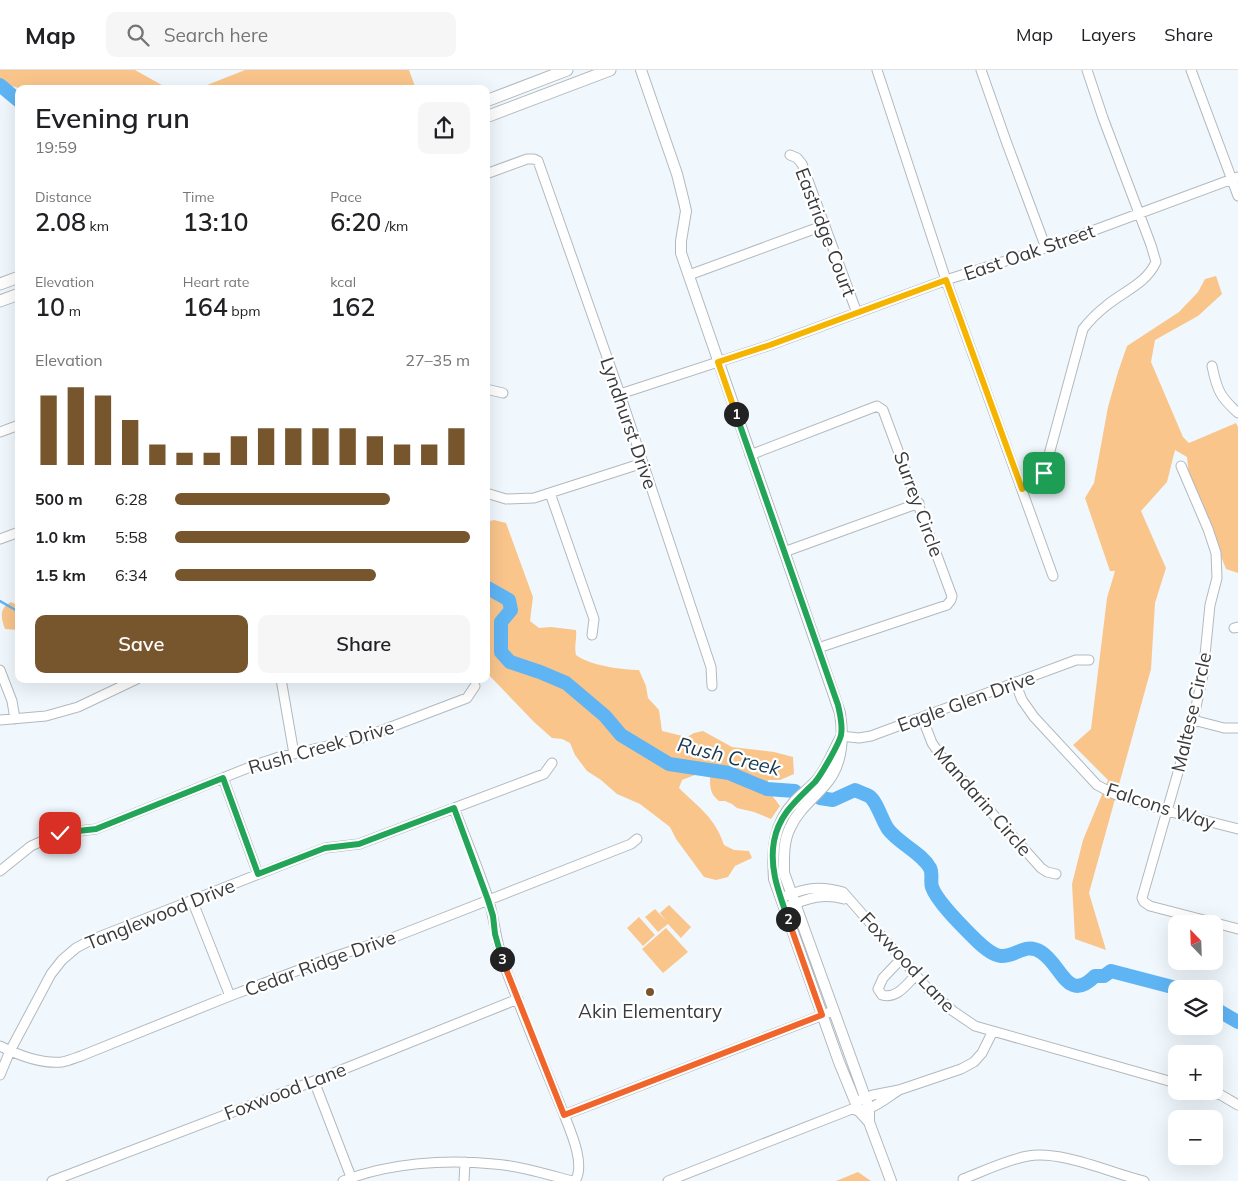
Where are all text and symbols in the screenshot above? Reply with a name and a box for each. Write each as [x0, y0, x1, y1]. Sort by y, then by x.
search box [106, 12, 456, 57]
text: Map [25, 20, 76, 50]
icon: search [124, 21, 152, 49]
text: Search here [164, 23, 268, 47]
text: Map [1016, 23, 1053, 46]
text: Layers [1081, 23, 1136, 46]
text: Share [1164, 23, 1213, 46]
text: Evening run [35, 100, 190, 135]
button: share [418, 102, 470, 154]
text: 19:59 [35, 137, 77, 157]
street label: Eastridge Court [790, 164, 862, 300]
text: Distance [35, 188, 92, 206]
text: Time [183, 188, 214, 206]
text: Pace [330, 188, 362, 206]
text: 2.08 [35, 206, 86, 237]
text: 13:10 [183, 206, 249, 237]
text: 6:20 [330, 206, 381, 237]
text: km [86, 217, 109, 235]
text: /km [381, 217, 408, 235]
street label: East Oak Street [960, 218, 1098, 286]
text: Elevation [35, 273, 94, 291]
text: Heart rate [183, 273, 249, 291]
text: kcal [330, 273, 356, 291]
text: 10 [35, 291, 65, 322]
text: 164 [183, 291, 228, 322]
text: 162 [330, 291, 375, 322]
text: m [65, 302, 81, 320]
text: bpm [228, 302, 260, 320]
text: Elevation [35, 350, 103, 370]
text: 27–35 m [405, 350, 470, 370]
street label: Lyndhurst Drive [595, 354, 663, 492]
pin: 1 [724, 402, 748, 426]
text: 1 [732, 405, 741, 423]
street label: Surrey Circle [889, 448, 949, 560]
pin [1023, 452, 1065, 494]
icon: arrive [1030, 459, 1058, 487]
text: 500 m [35, 489, 83, 509]
text: 6:28 [115, 489, 147, 509]
text: 1.0 km [35, 527, 86, 547]
text: 5:58 [115, 527, 147, 547]
text: 1.5 km [35, 565, 86, 585]
text: 6:34 [115, 565, 147, 585]
button: Save [35, 615, 248, 673]
button: Share [258, 615, 470, 673]
street label: Maltese Circle [1166, 650, 1216, 774]
street label: Eagle Glen Drive [894, 665, 1038, 737]
street label: Rush Creek Drive [245, 715, 397, 779]
water label: Rush Creek [675, 731, 784, 781]
street label: Mandarin Circle [929, 741, 1037, 861]
street label: Falcons Way [1103, 777, 1219, 835]
pin [39, 812, 81, 854]
icon: check [46, 819, 74, 847]
street label: Tanglewood Drive [82, 873, 238, 955]
pin: 2 [776, 906, 800, 932]
street label: Foxwood Lane [855, 907, 961, 1017]
text: 2 [784, 910, 793, 928]
north arrow [1168, 915, 1222, 970]
map controls [1168, 915, 1223, 1165]
street label: Cedar Ridge Drive [241, 925, 399, 1001]
pin: 3 [490, 946, 514, 972]
text: 3 [498, 950, 507, 968]
button: layers [1168, 980, 1223, 1035]
marker: Akin Elementary [644, 986, 656, 998]
place label: Akin Elementary [578, 999, 722, 1023]
button: + [1168, 1045, 1223, 1100]
street label: Foxwood Lane [221, 1057, 349, 1125]
button: − [1168, 1110, 1223, 1165]

